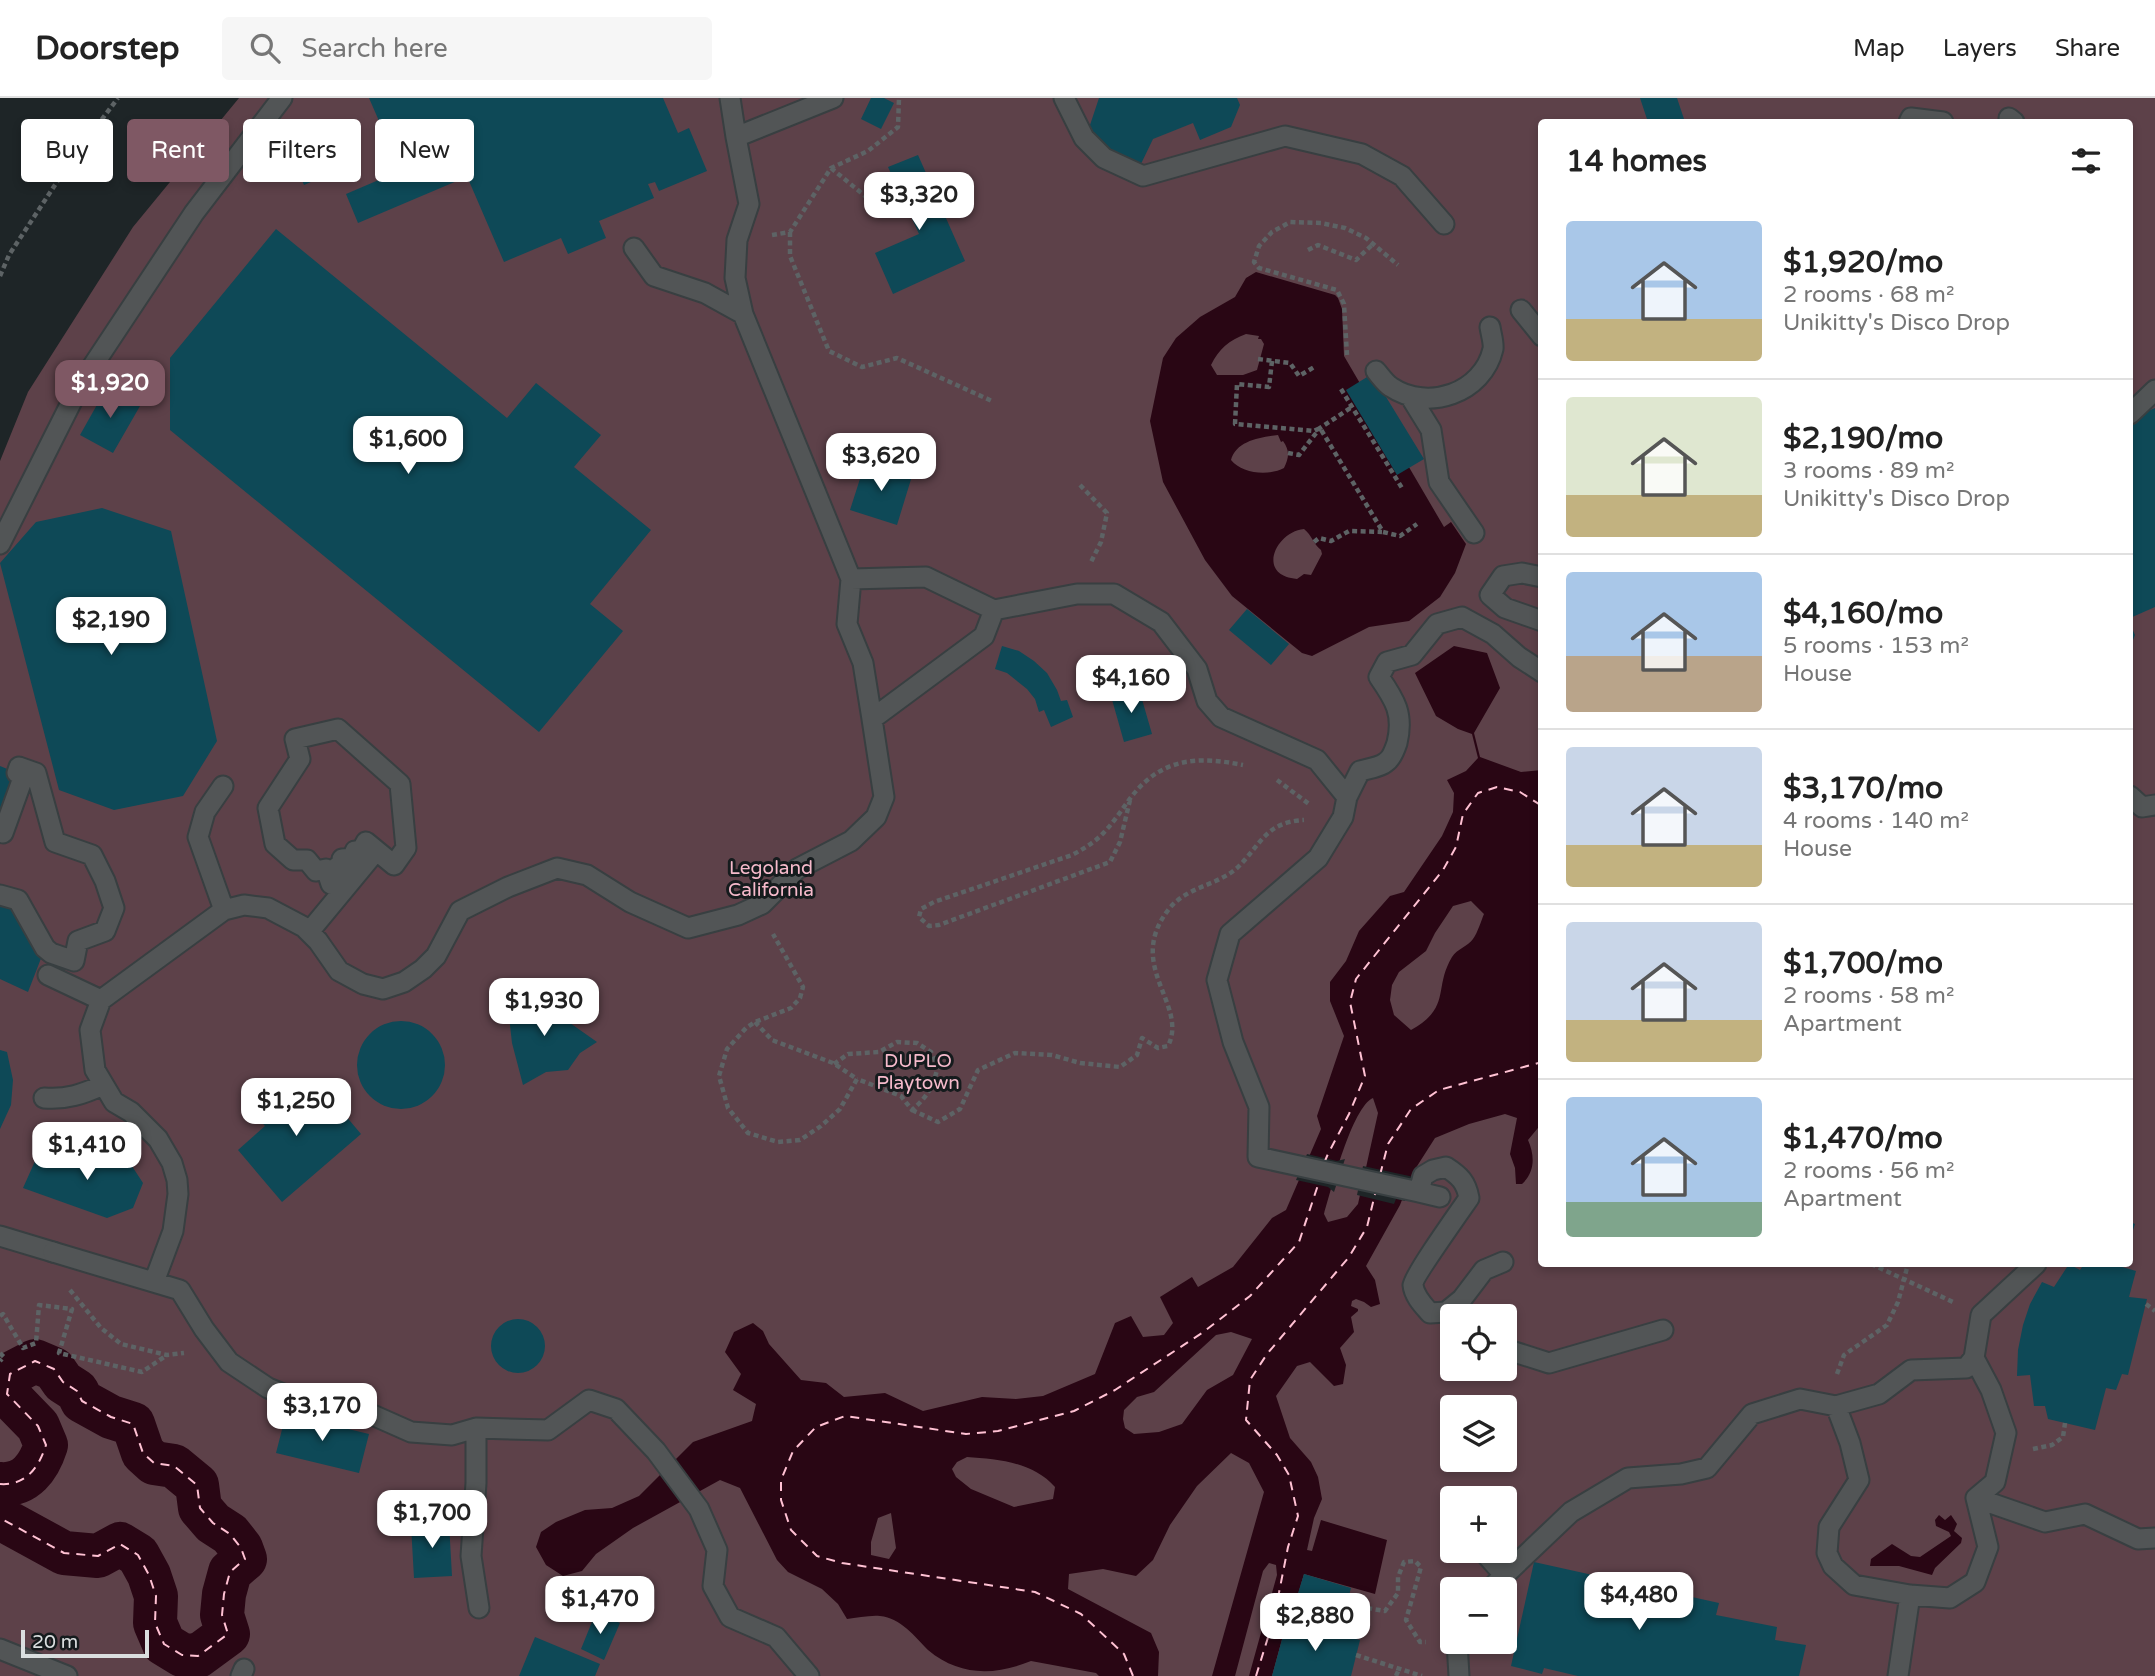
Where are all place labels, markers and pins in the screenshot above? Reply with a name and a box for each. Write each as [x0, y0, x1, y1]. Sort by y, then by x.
pin: $3,320 [862, 172, 976, 232]
pin: $1,920 [53, 360, 167, 420]
pin: $1,600 [351, 416, 465, 476]
pin: $3,620 [824, 434, 938, 493]
pin: $2,190 [54, 598, 168, 657]
pin: $4,160 [1074, 656, 1188, 715]
pin: $1,930 [487, 978, 601, 1038]
pin: $1,250 [239, 1079, 353, 1138]
pin: $1,410 [30, 1122, 144, 1182]
pin: $3,170 [265, 1384, 379, 1443]
pin: $1,700 [375, 1490, 489, 1550]
pin: $4,480 [1582, 1572, 1696, 1632]
pin: $1,470 [543, 1576, 657, 1636]
pin: $2,880 [1258, 1594, 1372, 1653]

